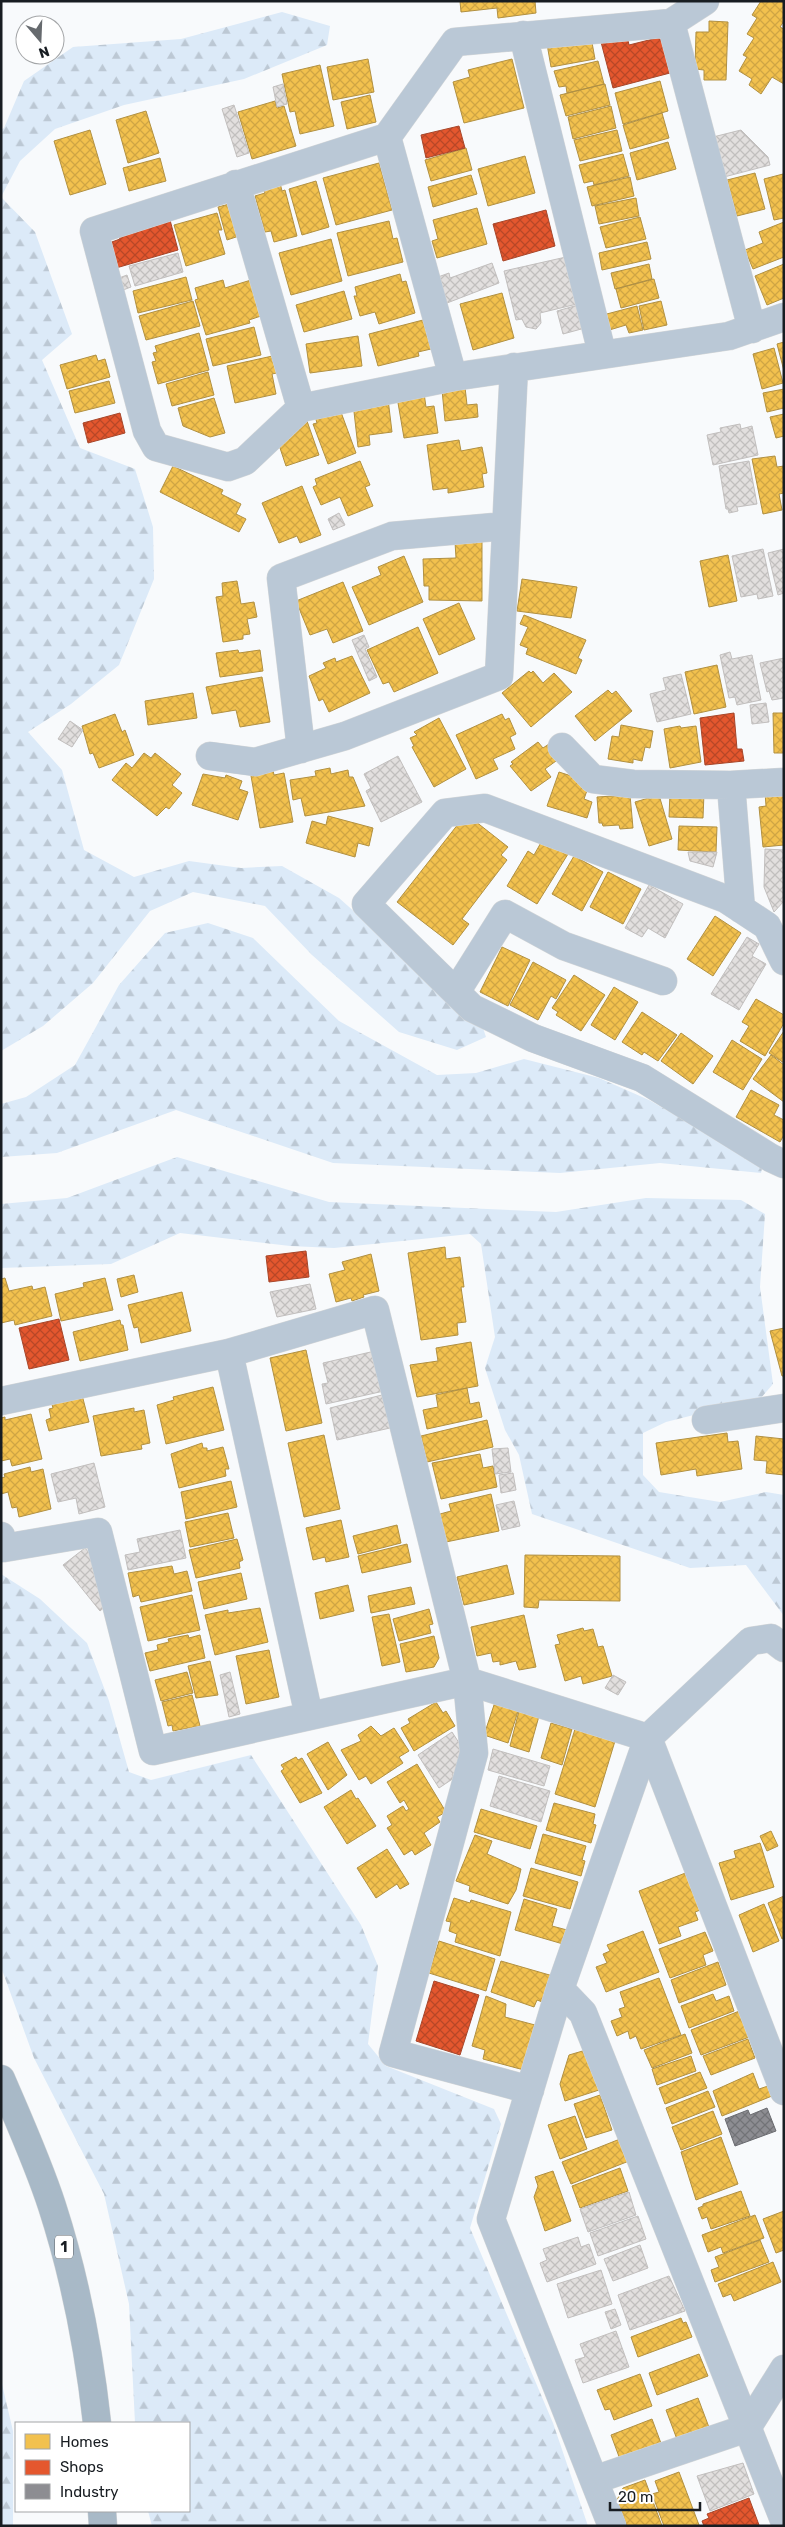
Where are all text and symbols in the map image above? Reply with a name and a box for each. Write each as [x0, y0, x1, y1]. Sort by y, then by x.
north arrow [15, 15, 65, 65]
text: N [37, 42, 52, 61]
road number: 1 [55, 2236, 73, 2258]
legend [15, 2422, 190, 2512]
text: Homes [60, 2433, 109, 2451]
text: Shops [60, 2458, 104, 2476]
scale bar [610, 2480, 700, 2512]
text: Industry [60, 2483, 119, 2501]
text: 20 m [618, 2488, 653, 2506]

